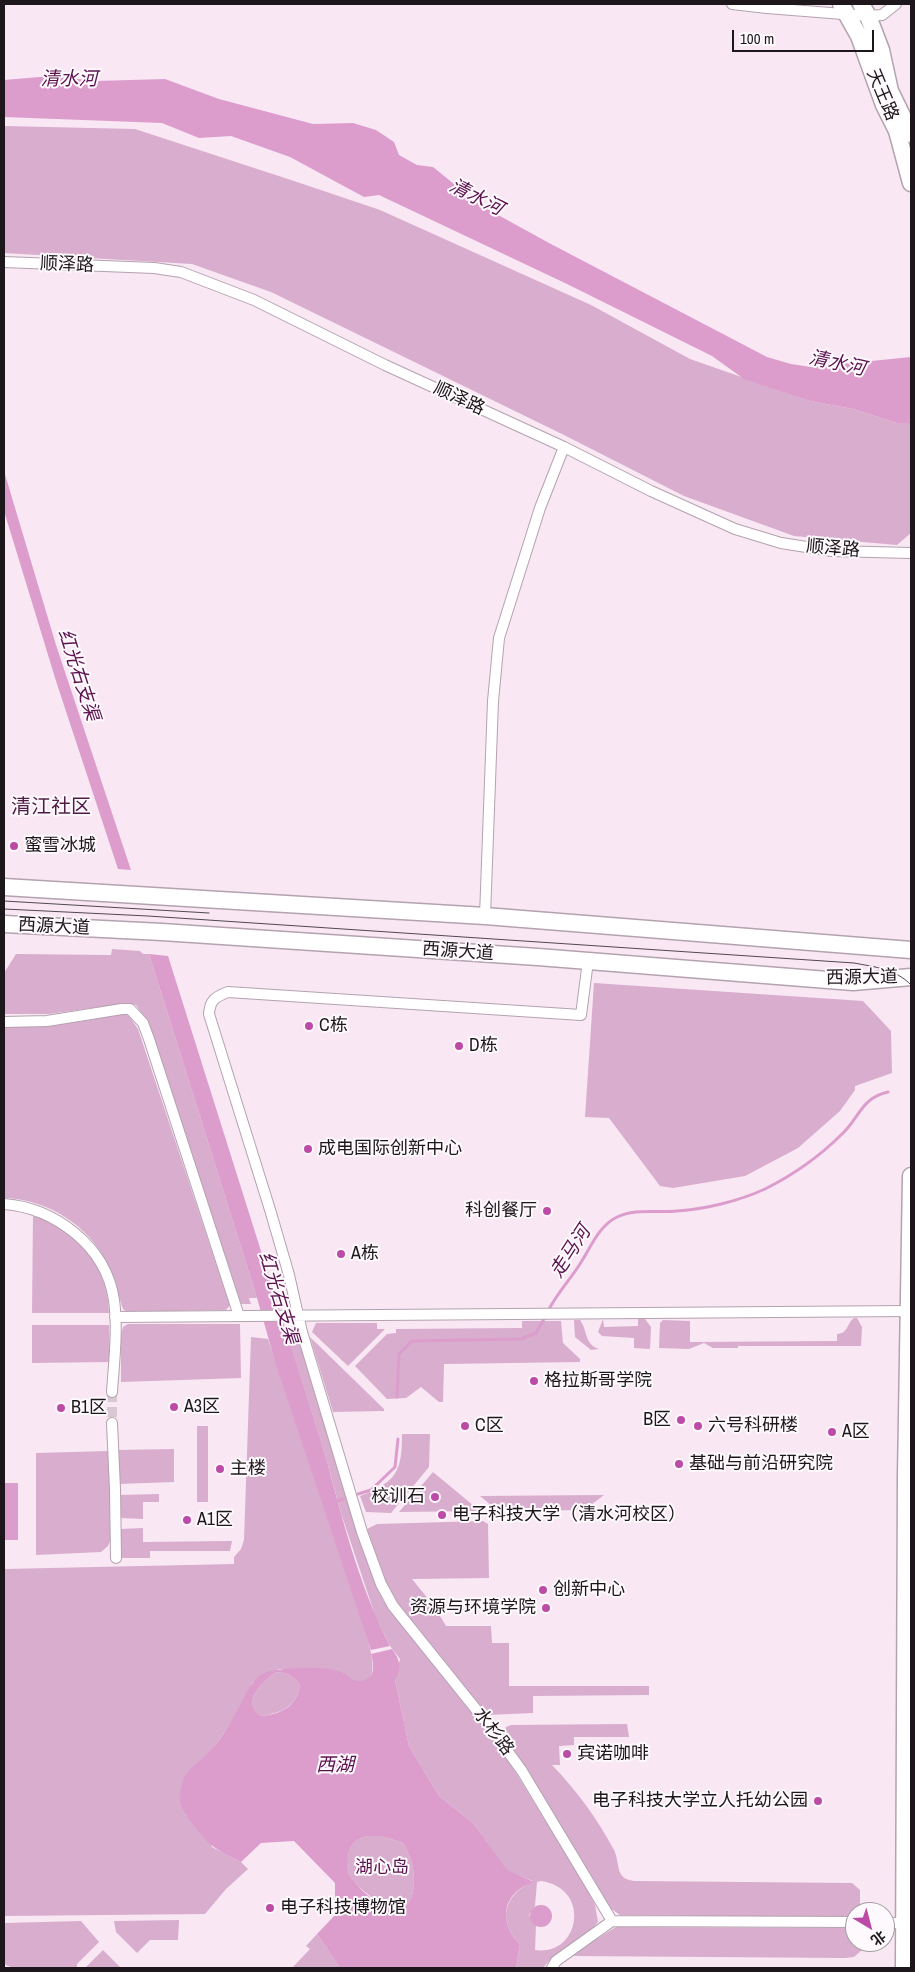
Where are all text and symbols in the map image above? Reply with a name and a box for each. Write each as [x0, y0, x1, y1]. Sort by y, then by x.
scale bar [735, 20, 878, 52]
text: 100 m [740, 28, 774, 49]
street label: 天王路 [862, 66, 902, 124]
water label: 清水河 [41, 69, 97, 91]
water label: 清水河 [445, 175, 507, 221]
street label: 顺泽路 [40, 253, 94, 277]
water label: 清水河 [807, 347, 867, 381]
street label: 顺泽路 [430, 378, 488, 420]
street label: 顺泽路 [805, 536, 861, 562]
water label: 红光右支渠 [52, 626, 104, 724]
district label: 清江社区 [11, 796, 91, 820]
place label: 蜜雪冰城 [24, 835, 96, 857]
marker: 蜜雪冰城 [8, 840, 20, 852]
street label: 西源大道 [17, 914, 91, 940]
street label: 西源大道 [421, 939, 495, 965]
street label: 西源大道 [826, 967, 898, 989]
place label: C栋 [319, 1015, 348, 1037]
marker: C栋 [303, 1020, 315, 1032]
place label: D栋 [469, 1035, 498, 1057]
marker: D栋 [453, 1040, 465, 1052]
place label: 成电国际创新中心 [318, 1138, 462, 1160]
marker: 成电国际创新中心 [302, 1143, 314, 1155]
place label: 科创餐厅 [465, 1200, 537, 1222]
marker: 科创餐厅 [541, 1205, 553, 1217]
water label: 走马河 [546, 1222, 596, 1282]
place label: A栋 [351, 1243, 379, 1265]
marker: A栋 [335, 1248, 347, 1260]
water label: 红光右支渠 [253, 1249, 303, 1347]
place label: 格拉斯哥学院 [544, 1370, 652, 1392]
marker: 格拉斯哥学院 [528, 1375, 540, 1387]
place label: A3区 [184, 1396, 220, 1418]
place label: B1区 [71, 1397, 107, 1419]
marker: A3区 [168, 1401, 180, 1413]
marker: B1区 [55, 1402, 67, 1414]
place label: B区 [643, 1409, 671, 1431]
marker: B区 [675, 1414, 687, 1426]
place label: C区 [475, 1415, 504, 1437]
place label: 六号科研楼 [708, 1415, 798, 1437]
marker: C区 [459, 1420, 471, 1432]
marker: 六号科研楼 [692, 1420, 704, 1432]
place label: A区 [842, 1421, 870, 1443]
marker: A区 [826, 1426, 838, 1438]
place label: 基础与前沿研究院 [689, 1453, 833, 1475]
place label: 主楼 [230, 1458, 266, 1480]
marker: 基础与前沿研究院 [673, 1458, 685, 1470]
marker: 主楼 [214, 1463, 226, 1475]
place label: 校训石 [371, 1486, 425, 1508]
marker: 校训石 [429, 1491, 441, 1503]
place label: 电子科技大学（清水河校区） [452, 1504, 686, 1526]
place label: A1区 [197, 1509, 233, 1531]
marker: 电子科技大学（清水河校区） [436, 1509, 448, 1521]
marker: A1区 [181, 1514, 193, 1526]
place label: 创新中心 [553, 1579, 625, 1601]
marker: 创新中心 [537, 1584, 549, 1596]
place label: 资源与环境学院 [410, 1597, 536, 1619]
marker: 资源与环境学院 [540, 1602, 552, 1614]
street label: 水杉路 [468, 1704, 518, 1760]
place label: 宾诺咖啡 [577, 1743, 649, 1765]
marker: 宾诺咖啡 [561, 1748, 573, 1760]
water label: 西湖 [316, 1755, 354, 1777]
place label: 电子科技大学立人托幼公园 [592, 1790, 808, 1812]
marker: 电子科技大学立人托幼公园 [812, 1795, 824, 1807]
park label: 湖心岛 [355, 1857, 409, 1879]
place label: 电子科技博物馆 [280, 1897, 406, 1919]
marker: 电子科技博物馆 [264, 1902, 276, 1914]
north arrow [845, 1902, 895, 1952]
text: 北 [867, 1927, 889, 1950]

